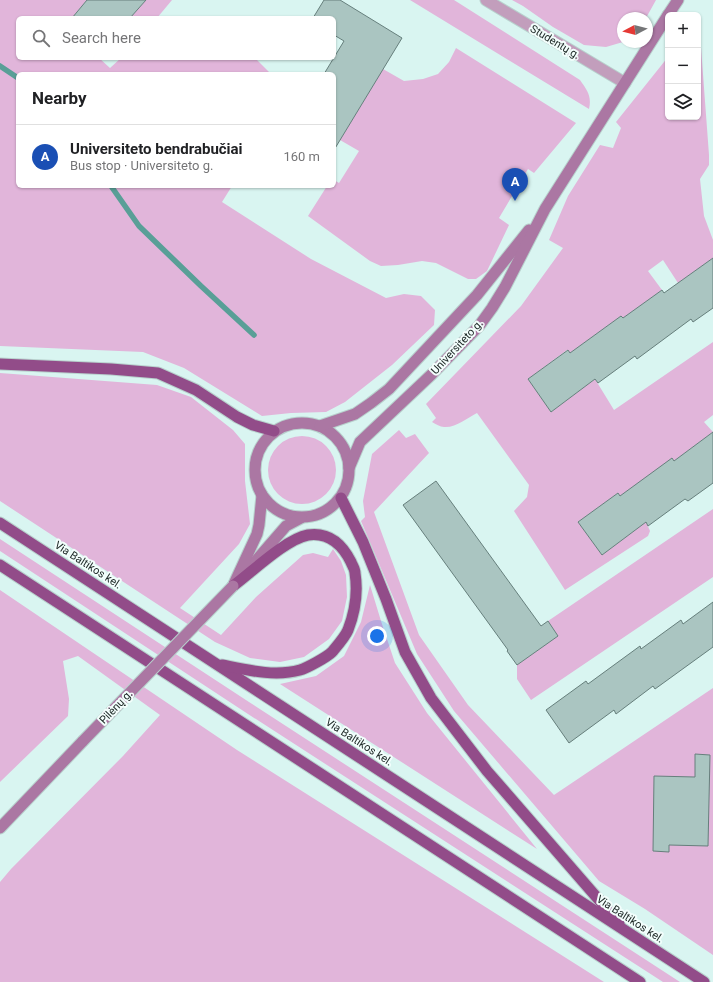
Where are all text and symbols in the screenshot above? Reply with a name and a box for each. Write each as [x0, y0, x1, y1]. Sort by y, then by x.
north arrow [617, 12, 653, 48]
map controls [665, 12, 701, 120]
button: + [665, 12, 701, 48]
search box [16, 16, 336, 60]
street label: Studentų g. [528, 22, 582, 62]
icon: search [30, 27, 52, 49]
text: Search here [62, 29, 141, 47]
button: − [665, 48, 701, 84]
button: layers [665, 84, 701, 120]
text: Nearby [32, 88, 87, 108]
text: Universiteto bendrabučiai [70, 140, 243, 158]
text: A [41, 149, 49, 164]
text: 160 m [283, 149, 320, 164]
text: Bus stop · Universiteto g. [70, 158, 213, 173]
pin: A [502, 168, 528, 201]
street label: Universiteto g. [428, 317, 486, 377]
street label: Via Baltikos kel. [52, 538, 124, 592]
your location [367, 626, 387, 646]
street label: Pilėnų g. [97, 687, 135, 727]
street label: Via Baltikos kel. [323, 715, 395, 769]
street label: Via Baltikos kel. [594, 892, 666, 946]

